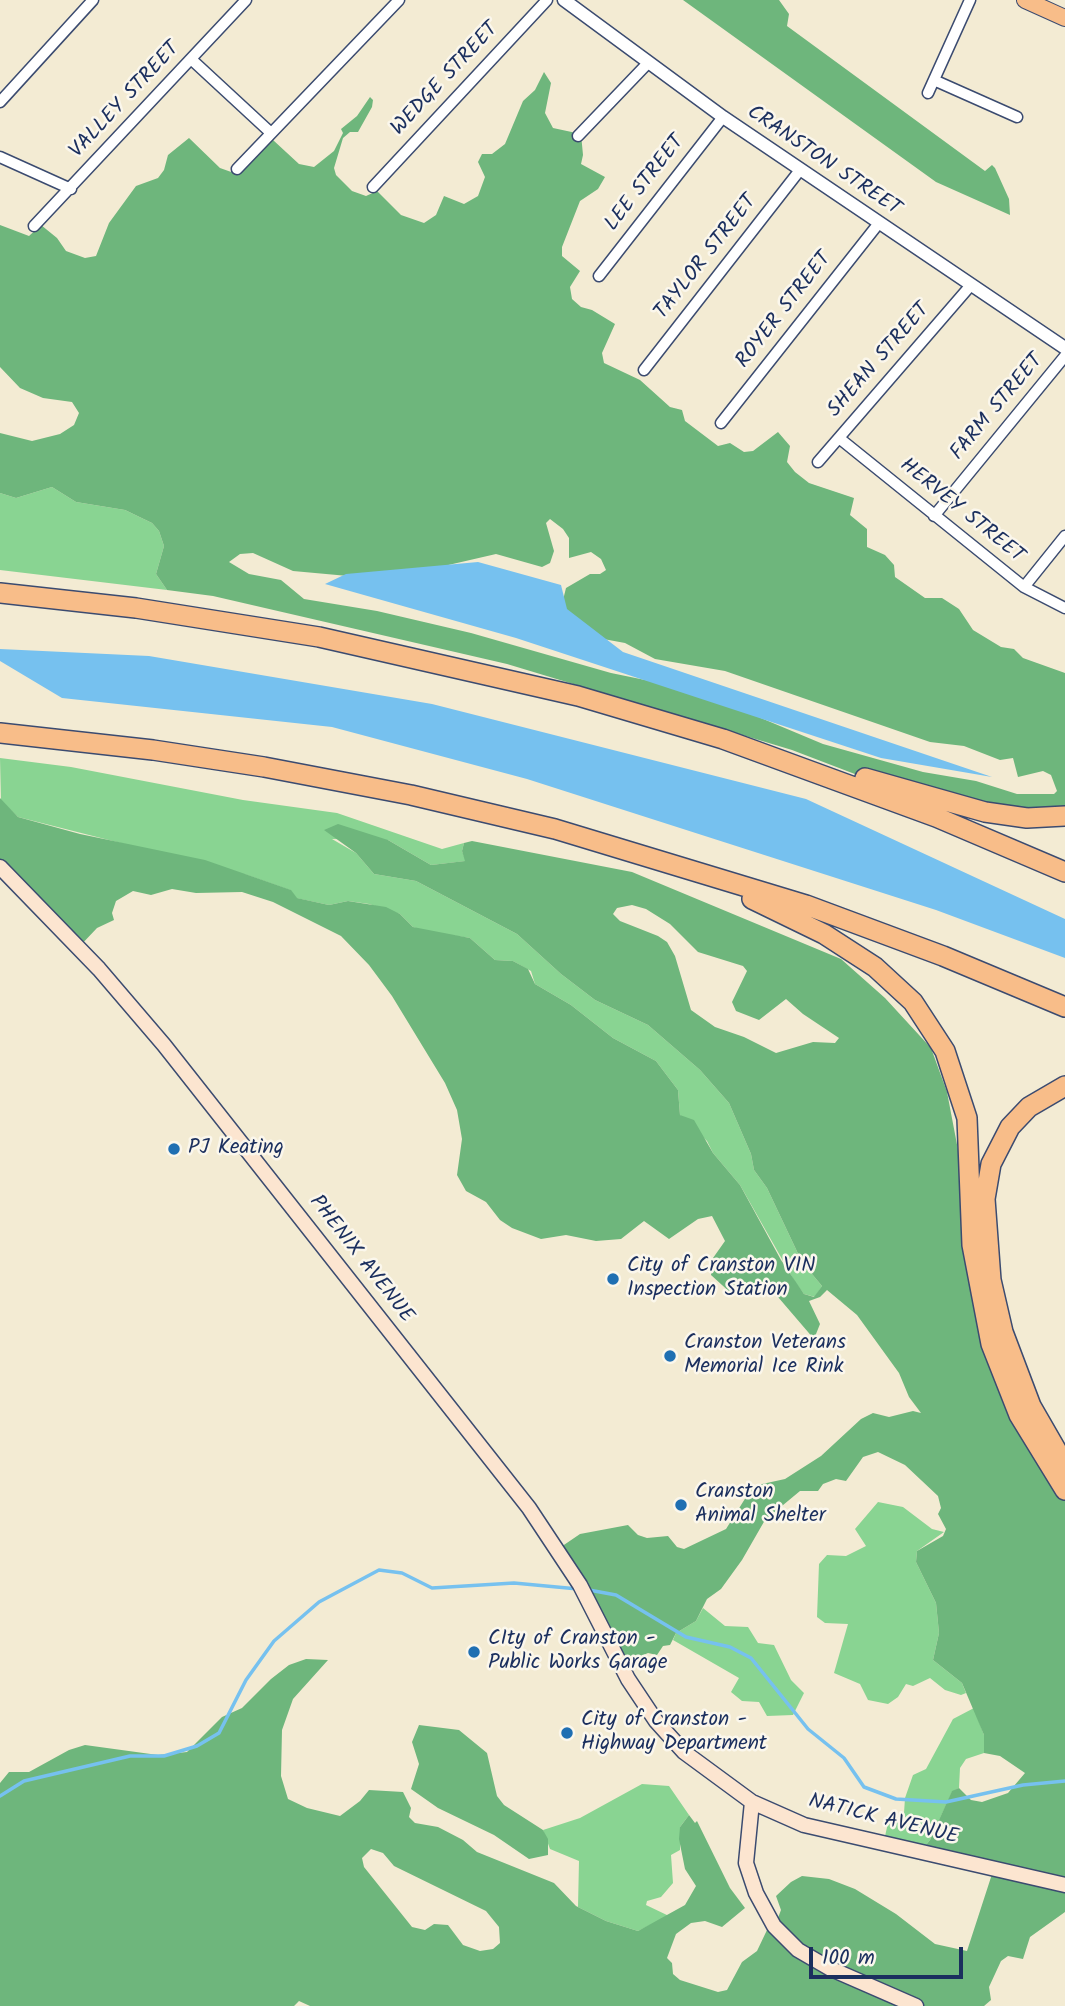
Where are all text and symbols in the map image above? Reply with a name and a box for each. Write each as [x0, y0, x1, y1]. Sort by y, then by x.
street label: WEDGE STREET [387, 18, 505, 142]
street label: VALLEY STREET [66, 38, 186, 164]
street label: CRANSTON STREET [741, 101, 905, 223]
street label: LEE STREET [601, 131, 691, 237]
street label: TAYLOR STREET [650, 191, 764, 325]
street label: ROYER STREET [732, 248, 838, 374]
street label: SHEAN STREET [823, 299, 937, 423]
street label: FARM STREET [946, 350, 1050, 466]
street label: HERVEY STREET [894, 454, 1028, 570]
place label: PJ Keating [188, 1136, 284, 1162]
marker: PJ Keating [166, 1141, 182, 1157]
street label: PHENIX AVENUE [302, 1191, 418, 1329]
place label: City of Cranston VIN Inspection Station [627, 1254, 815, 1304]
marker: City of Cranston VIN Inspection Station [605, 1271, 621, 1287]
place label: Cranston Veterans Memorial Ice Rink [684, 1331, 846, 1381]
marker: Cranston Veterans Memorial Ice Rink [662, 1348, 678, 1364]
place label: Cranston Animal Shelter [695, 1480, 826, 1530]
marker: Cranston Animal Shelter [673, 1497, 689, 1513]
place label: CIty of Cranston - Public Works Garage [488, 1627, 667, 1677]
marker: CIty of Cranston - Public Works Garage [466, 1644, 482, 1660]
place label: City of Cranston - Highway Department [581, 1708, 767, 1758]
marker: City of Cranston - Highway Department [559, 1725, 575, 1741]
street label: NATICK AVENUE [806, 1790, 960, 1852]
scale bar [813, 1932, 967, 1976]
text: 100 m [822, 1942, 875, 1975]

